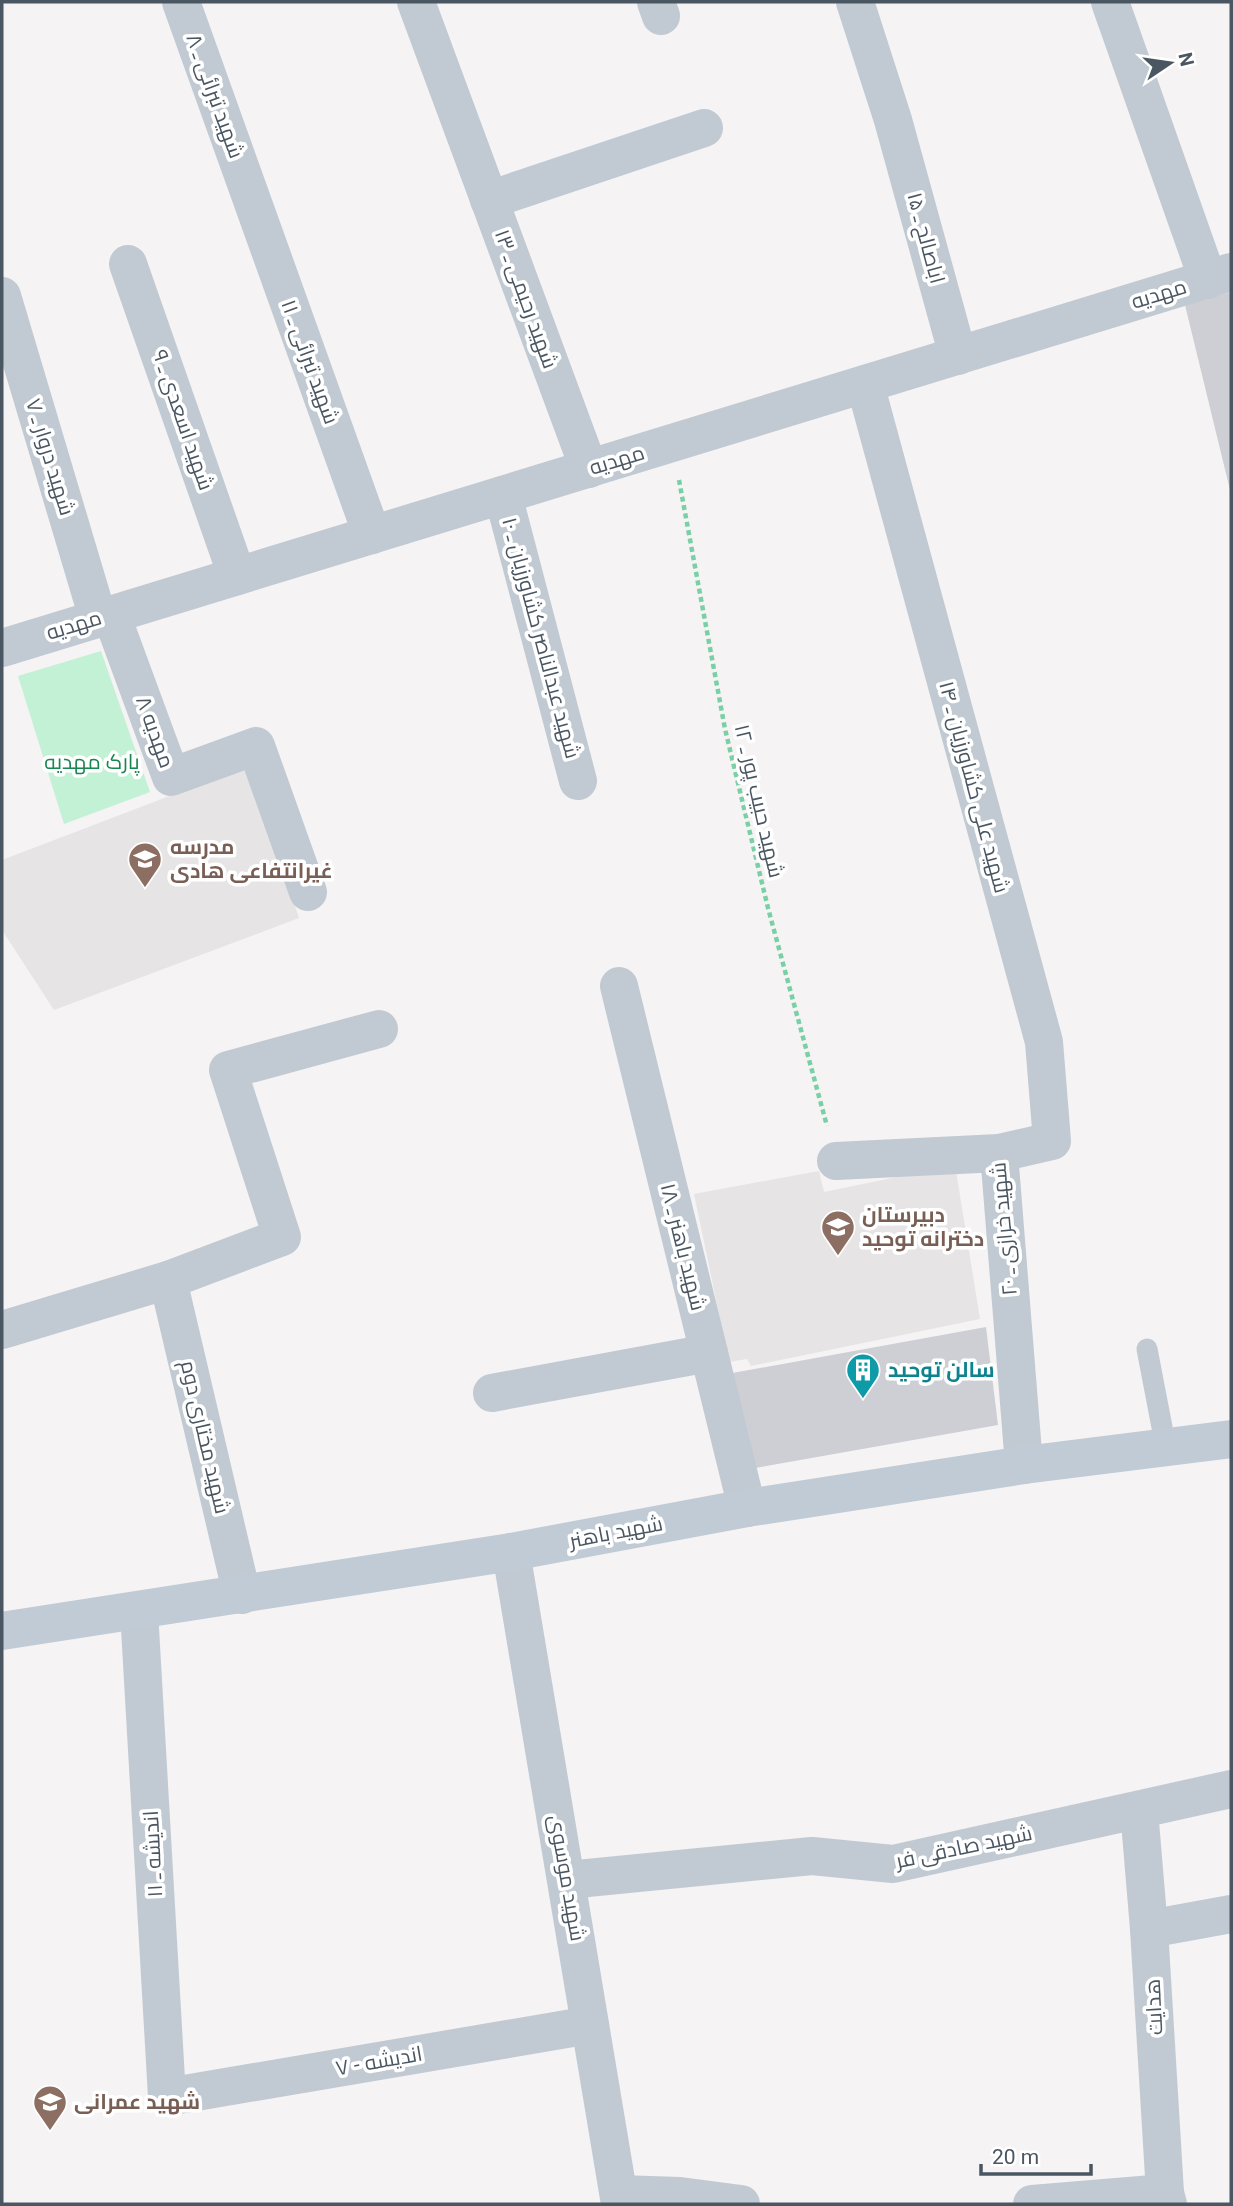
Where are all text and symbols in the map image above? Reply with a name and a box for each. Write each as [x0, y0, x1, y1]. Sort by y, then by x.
north arrow [1135, 28, 1205, 98]
street label: شهید تبرائی ـ ۸ [180, 31, 249, 162]
text: N [1173, 50, 1199, 68]
street label: اباصالح ـ ۱۵ [900, 190, 950, 287]
street label: شهید رحیمی ـ ۱۳ [489, 226, 562, 372]
street label: مهدیه [1129, 274, 1190, 315]
street label: شهید تبرائی ـ ۱۱ [275, 297, 344, 428]
street label: شهید اسعدی ـ ۹ [147, 347, 218, 494]
street label: شهید دروار ـ ۷ [20, 396, 79, 519]
street label: مهدیه [587, 440, 648, 481]
street label: شهید عبدالناصر کشاورزیان ـ ۱۰ [496, 515, 585, 761]
street label: مهدیه [44, 605, 105, 646]
street label: شهید علی کشاورزیان ـ ۱۴ [933, 678, 1014, 896]
street label: مهدیه ۸ [130, 693, 179, 772]
street label: شهید حبیب پور ـ ۱۲ [728, 722, 788, 881]
park label: پارک مهدیه [44, 750, 140, 776]
place label: مدرسه غیرانتفاعی هادی [170, 835, 333, 883]
school or university icon: مدرسه غیرانتفاعی هادی [126, 840, 164, 889]
street label: شهید خرازی ـ ۲۰ [986, 1161, 1023, 1297]
street label: شهید باهنر ـ ۱۸ [655, 1181, 710, 1313]
place label: دبیرستان دخترانه توحید [862, 1203, 984, 1252]
school or university icon: دبیرستان دخترانه توحید [819, 1208, 857, 1257]
building icon: سالن توحید [844, 1351, 882, 1400]
street label: شهید مختاری دوم [174, 1358, 234, 1516]
place label: سالن توحید [888, 1358, 995, 1383]
street label: شهید باهنر [566, 1511, 665, 1554]
street label: اندیشه ـ ۱۱ [139, 1810, 167, 1898]
street label: شهید موسوی [543, 1813, 590, 1943]
street label: شهید صادقی فر [893, 1821, 1035, 1874]
street label: هدایت [1141, 1978, 1167, 2036]
street label: اندیشه - ۷ [334, 2042, 424, 2080]
school or university icon: شهید عمرانی [31, 2083, 69, 2132]
place label: شهید عمرانی [74, 2090, 200, 2115]
scale bar [981, 2132, 1091, 2176]
text: 20 m [992, 2145, 1039, 2169]

